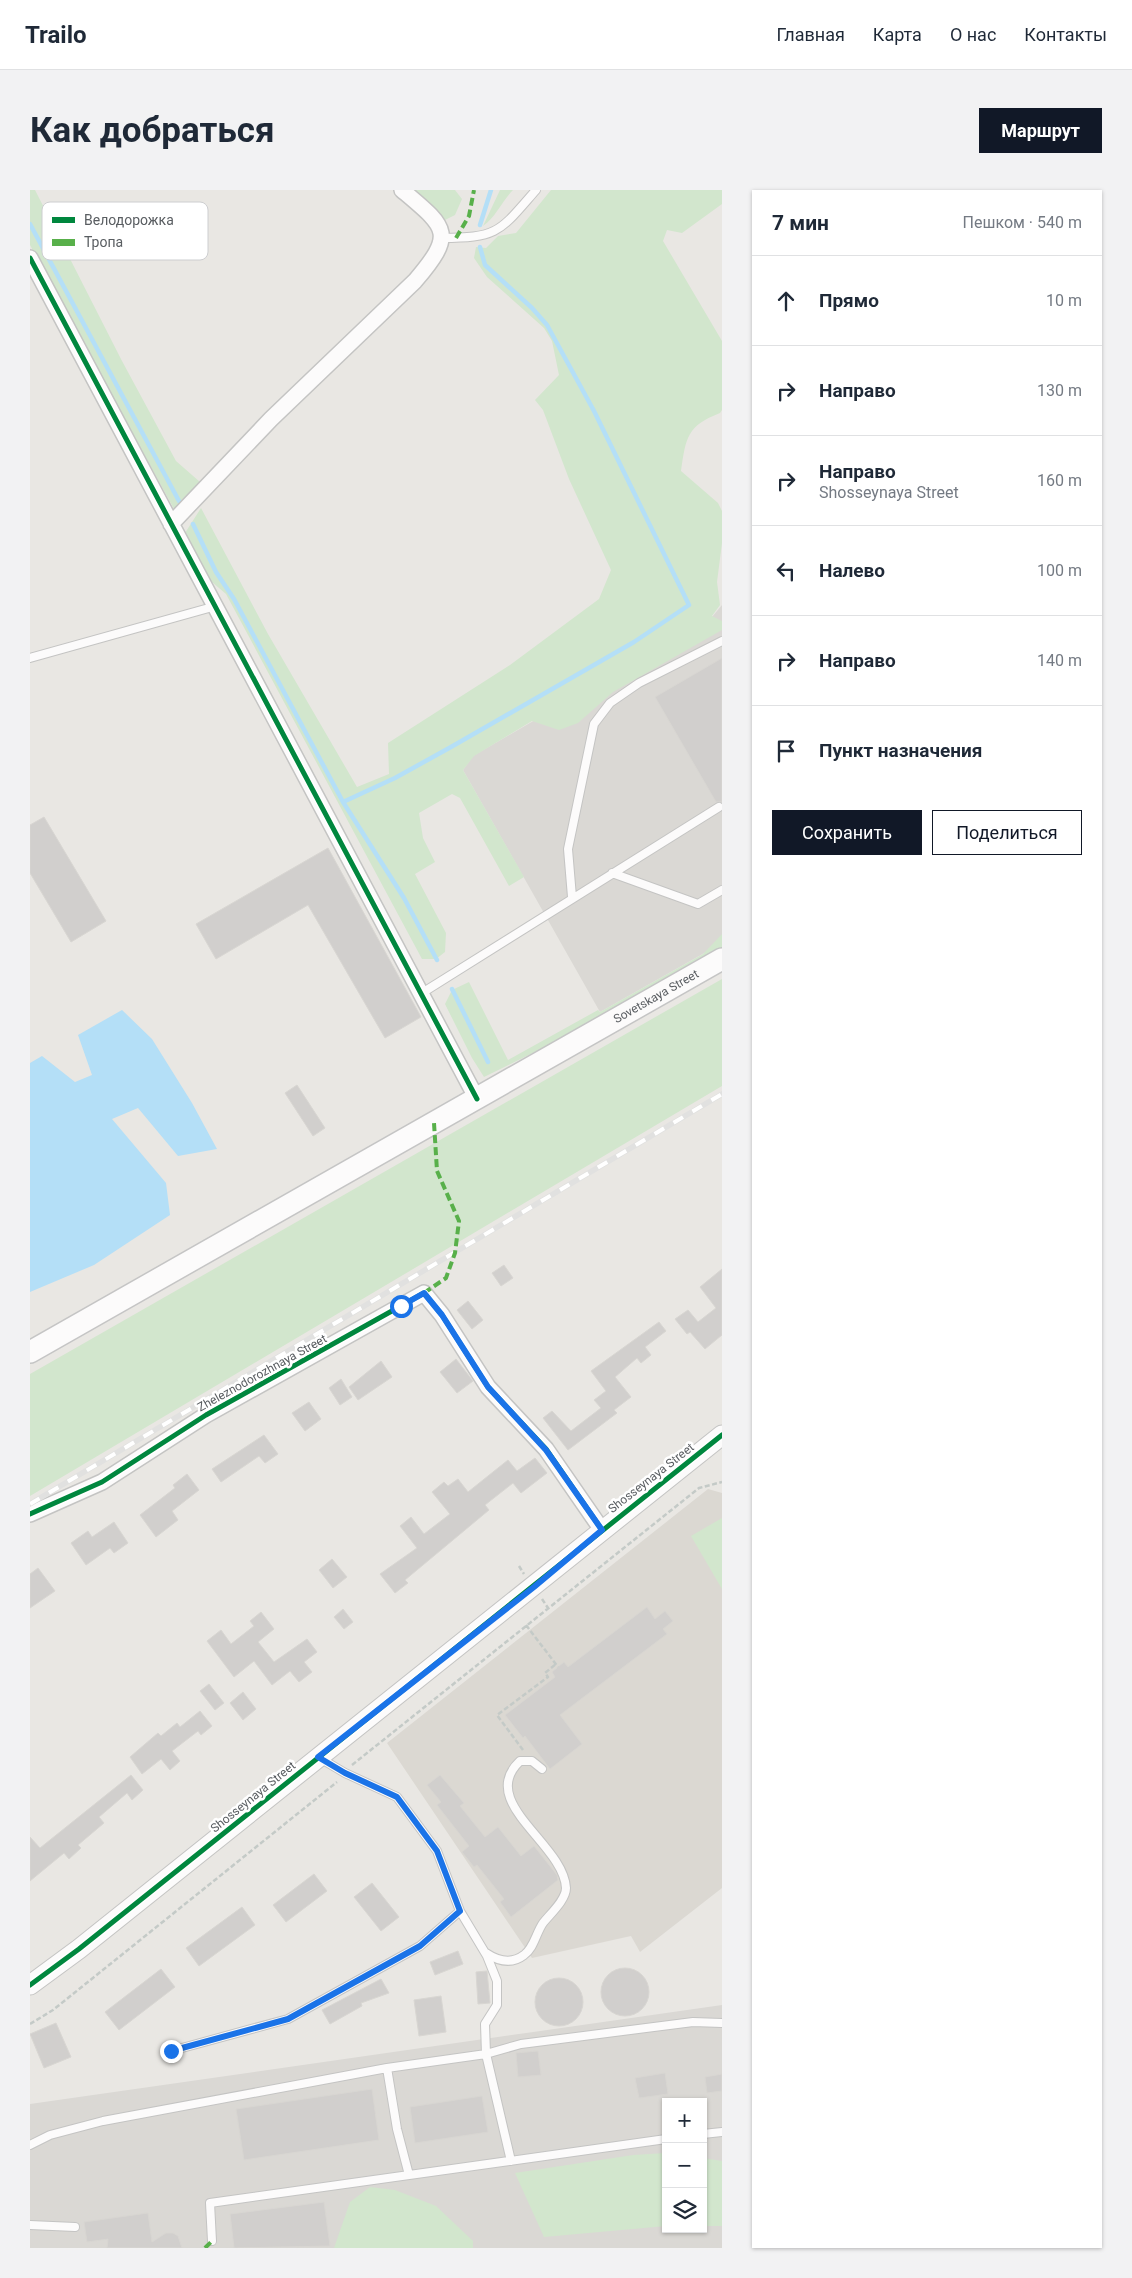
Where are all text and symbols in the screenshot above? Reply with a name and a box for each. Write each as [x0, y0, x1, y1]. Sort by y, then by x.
text: Trailo [25, 21, 87, 49]
text: Главная [776, 24, 845, 45]
text: Карта [873, 24, 922, 45]
text: О нас [950, 24, 996, 45]
text: Контакты [1024, 24, 1107, 45]
button: Маршрут [979, 108, 1102, 153]
text: Как добраться [30, 110, 275, 151]
legend [42, 202, 208, 260]
text: 7 мин [772, 211, 829, 235]
text: Велодорожка [84, 212, 174, 228]
text: Пешком · 540 m [963, 213, 1082, 232]
text: Тропа [84, 234, 123, 250]
icon: ahead [772, 287, 800, 315]
text: Прямо [819, 289, 879, 312]
text: 10 m [1046, 291, 1082, 310]
icon: right [772, 377, 800, 405]
text: Направо [819, 379, 896, 402]
text: 130 m [1037, 381, 1082, 400]
text: Направо [819, 460, 896, 483]
icon: right [772, 467, 800, 495]
text: 160 m [1037, 471, 1082, 490]
text: Shosseynaya Street [819, 483, 959, 502]
icon: left [772, 557, 800, 585]
text: Налево [819, 559, 885, 582]
text: 100 m [1037, 561, 1082, 580]
icon: right [772, 647, 800, 675]
text: Направо [819, 649, 896, 672]
text: 140 m [1037, 651, 1082, 670]
icon: arrive [772, 737, 800, 765]
text: Пункт назначения [819, 739, 982, 762]
button: Сохранить [772, 810, 922, 855]
button: Поделиться [932, 810, 1082, 855]
street label: Sovetskaya Street [611, 967, 701, 1026]
route start [390, 1295, 413, 1318]
street label: Zheleznodorozhnaya Street [195, 1332, 329, 1414]
street label: Shosseynaya Street [605, 1440, 697, 1516]
street label: Shosseynaya Street [208, 1759, 298, 1835]
route end [160, 2040, 183, 2063]
map controls [662, 2098, 707, 2233]
button: + [662, 2098, 707, 2143]
button: − [662, 2143, 707, 2188]
button: layers [662, 2188, 707, 2233]

